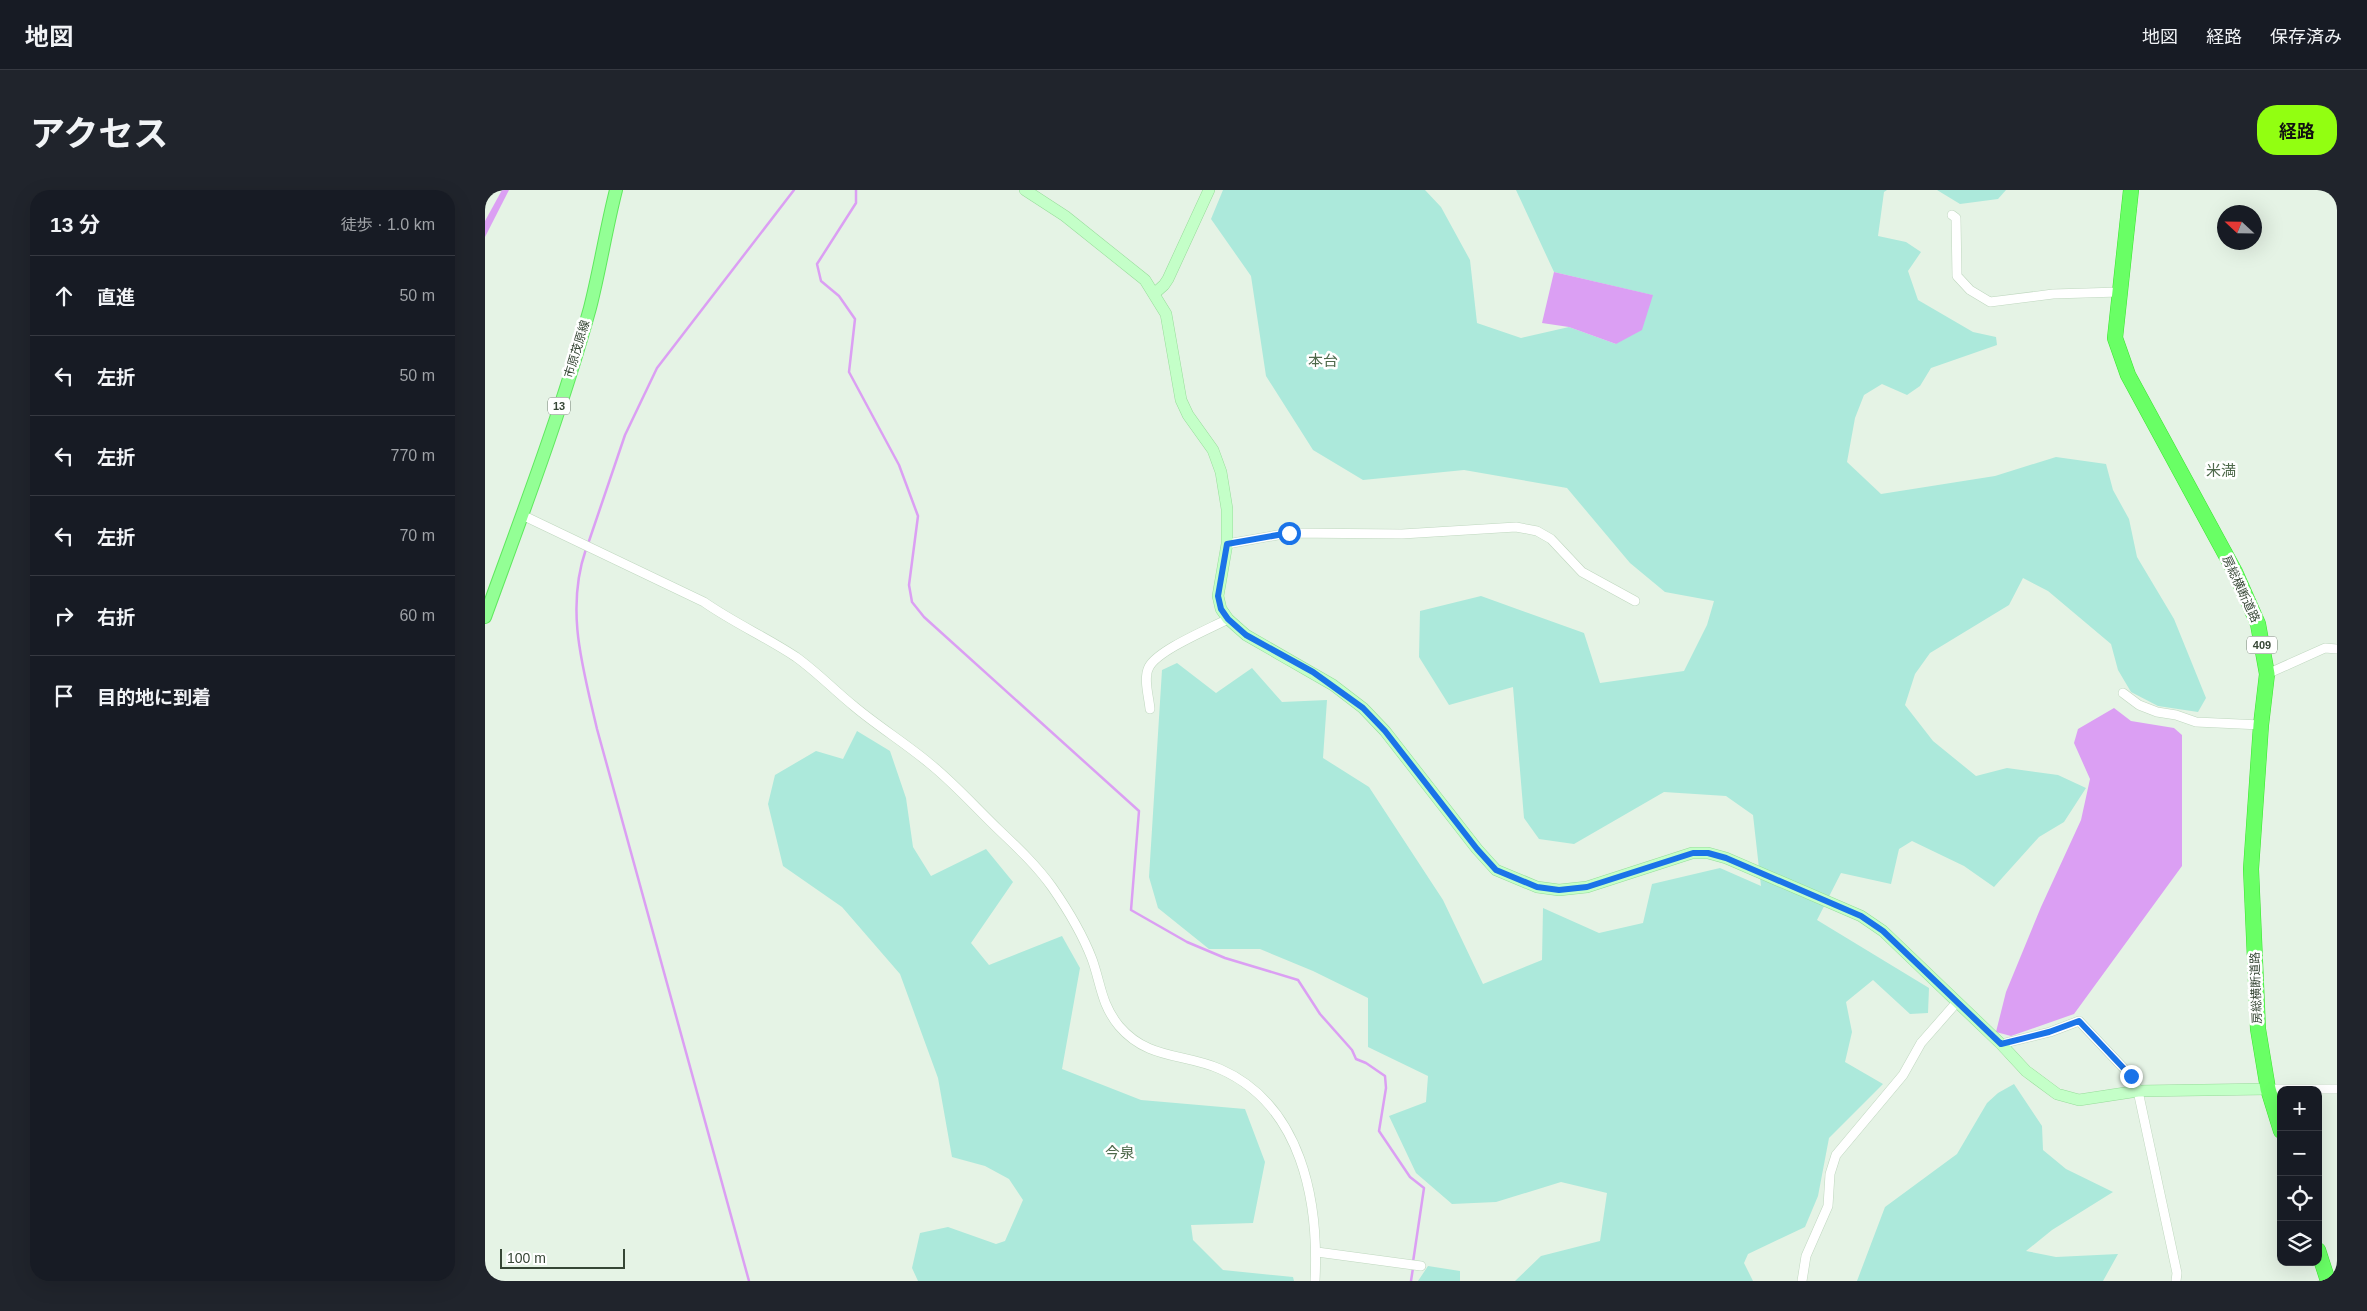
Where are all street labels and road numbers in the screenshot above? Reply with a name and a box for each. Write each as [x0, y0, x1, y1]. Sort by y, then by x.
street label: 市原茂原線 [562, 318, 592, 380]
road number: 13 [548, 398, 570, 415]
street label: 房総横断道路 [2219, 553, 2263, 625]
road number: 409 [2247, 636, 2277, 654]
street label: 房総横断道路 [2248, 952, 2264, 1024]

